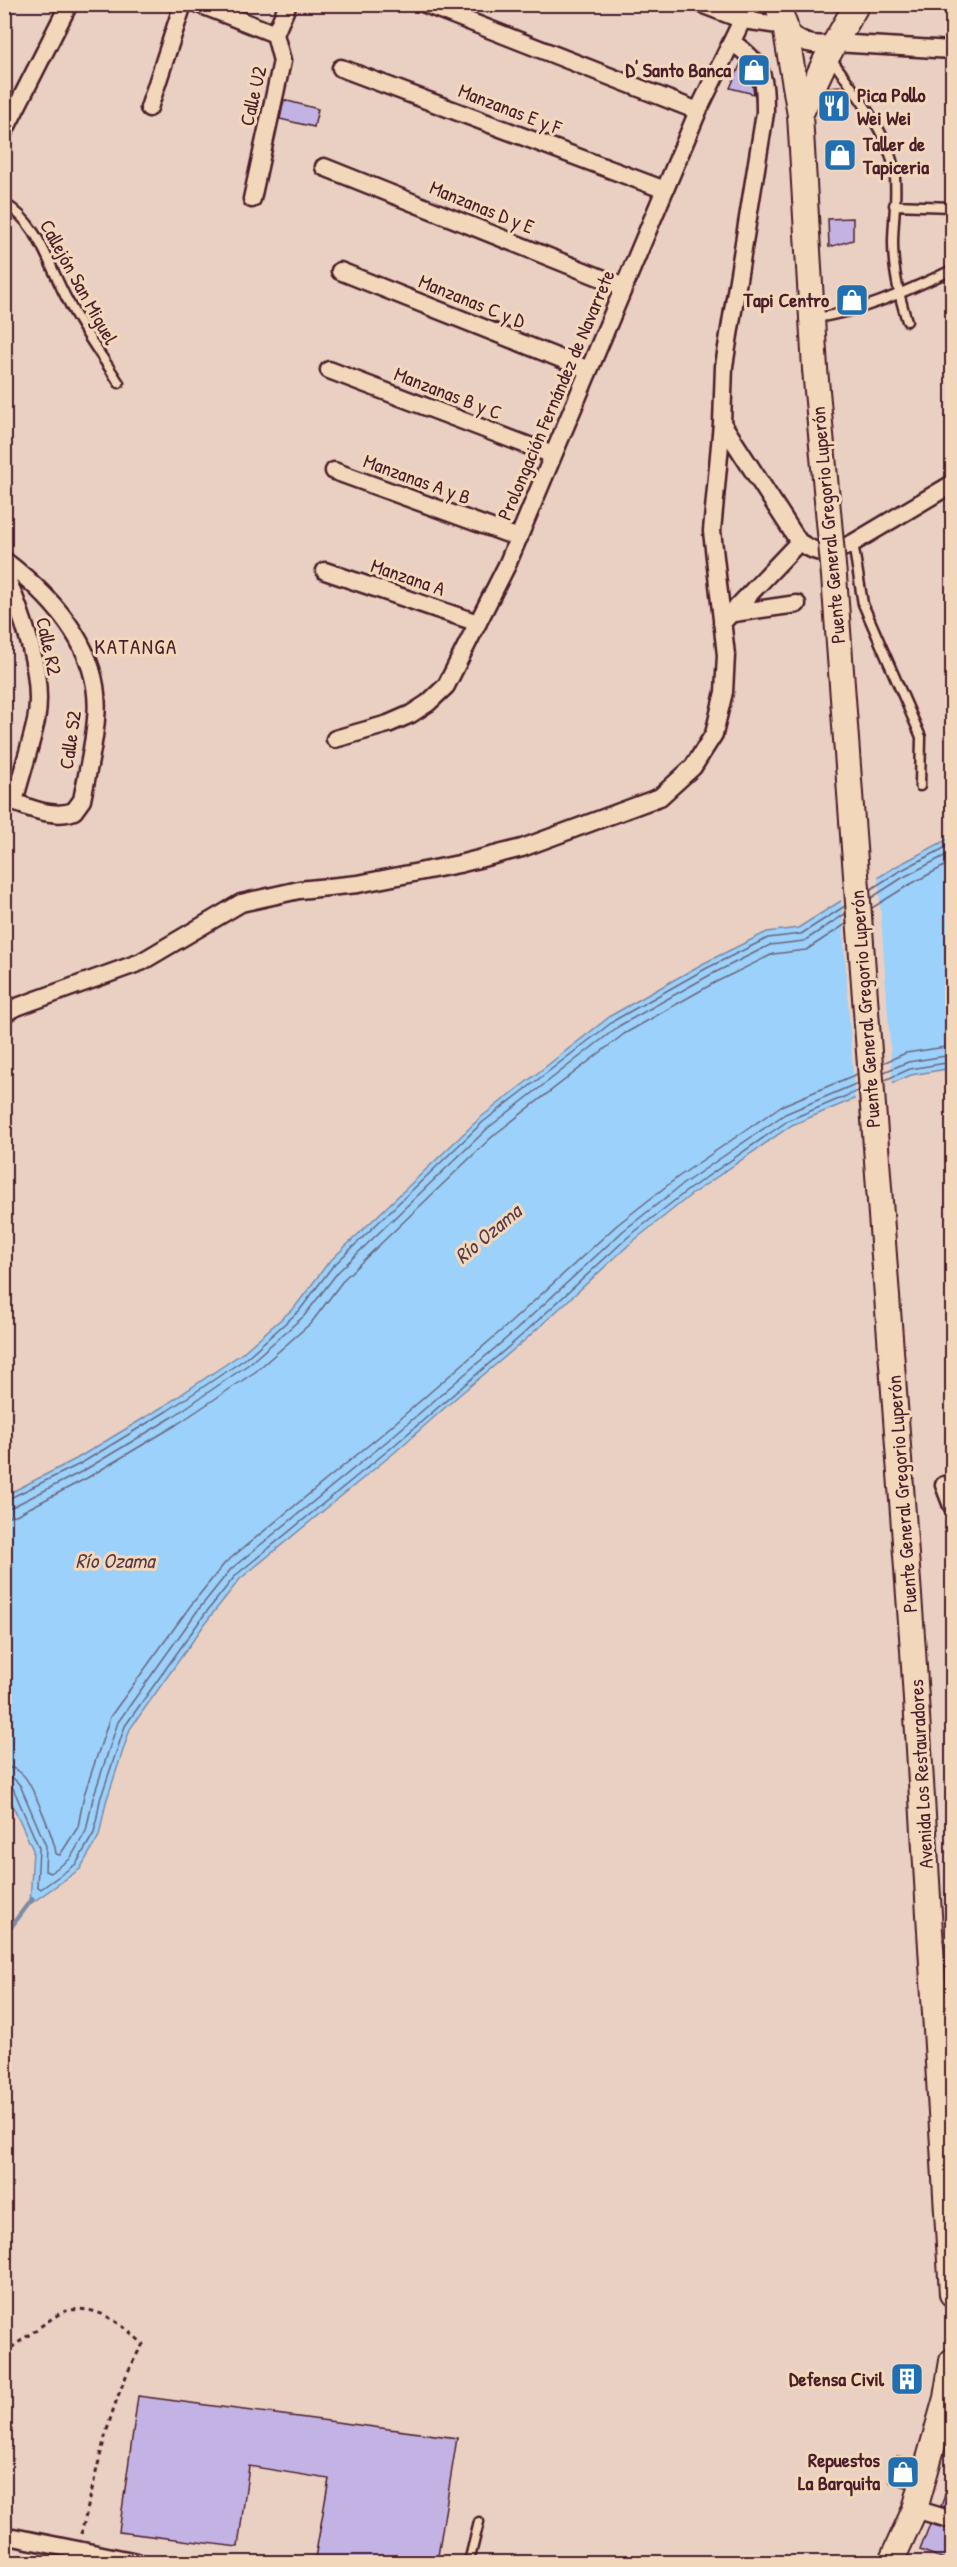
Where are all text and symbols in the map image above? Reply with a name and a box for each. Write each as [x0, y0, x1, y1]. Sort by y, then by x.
shop icon: D' Santo Banca [736, 52, 772, 88]
place label: D' Santo Banca [625, 56, 731, 83]
street label: Calle U2 [233, 63, 273, 128]
street label: Manzanas E y F [455, 77, 566, 141]
place label: Pica Pollo Wei Wei [857, 81, 926, 131]
restaurant icon: Pica Pollo Wei Wei [816, 88, 852, 124]
place label: Taller de Tapiceria [862, 130, 929, 181]
shop icon: Taller de Tapiceria [822, 137, 858, 173]
street label: Manzanas D y E [426, 173, 539, 240]
street label: Callejón San Miguel [34, 214, 125, 350]
street label: Prolongación Fernández de Navarrete [490, 266, 621, 524]
street label: Manzanas C y D [415, 267, 530, 334]
shop icon: Tapi Centro [834, 282, 870, 318]
place label: Tapi Centro [743, 286, 829, 314]
street label: Manzanas B y C [391, 360, 506, 425]
street label: Puente General Gregorio Luperón [804, 405, 851, 645]
street label: Manzanas A y B [360, 447, 474, 510]
street label: Manzana A [368, 551, 449, 602]
street label: Calle R2 [30, 615, 69, 678]
district label: KATANGA [94, 632, 178, 661]
street label: Calle S2 [52, 708, 87, 771]
street label: Puente General Gregorio Luperón [843, 889, 886, 1129]
water label: Río Ozama [448, 1195, 529, 1270]
street label: Puente General Gregorio Luperón [880, 1374, 923, 1614]
water label: Río Ozama [76, 1546, 157, 1575]
street label: Avenida Los Restauradores [902, 1678, 939, 1869]
building icon: Defensa Civil [889, 2361, 925, 2397]
place label: Defensa Civil [789, 2365, 885, 2392]
place label: Repuestos La Barquita [798, 2446, 880, 2497]
shop icon: Repuestos La Barquita [885, 2454, 921, 2490]

